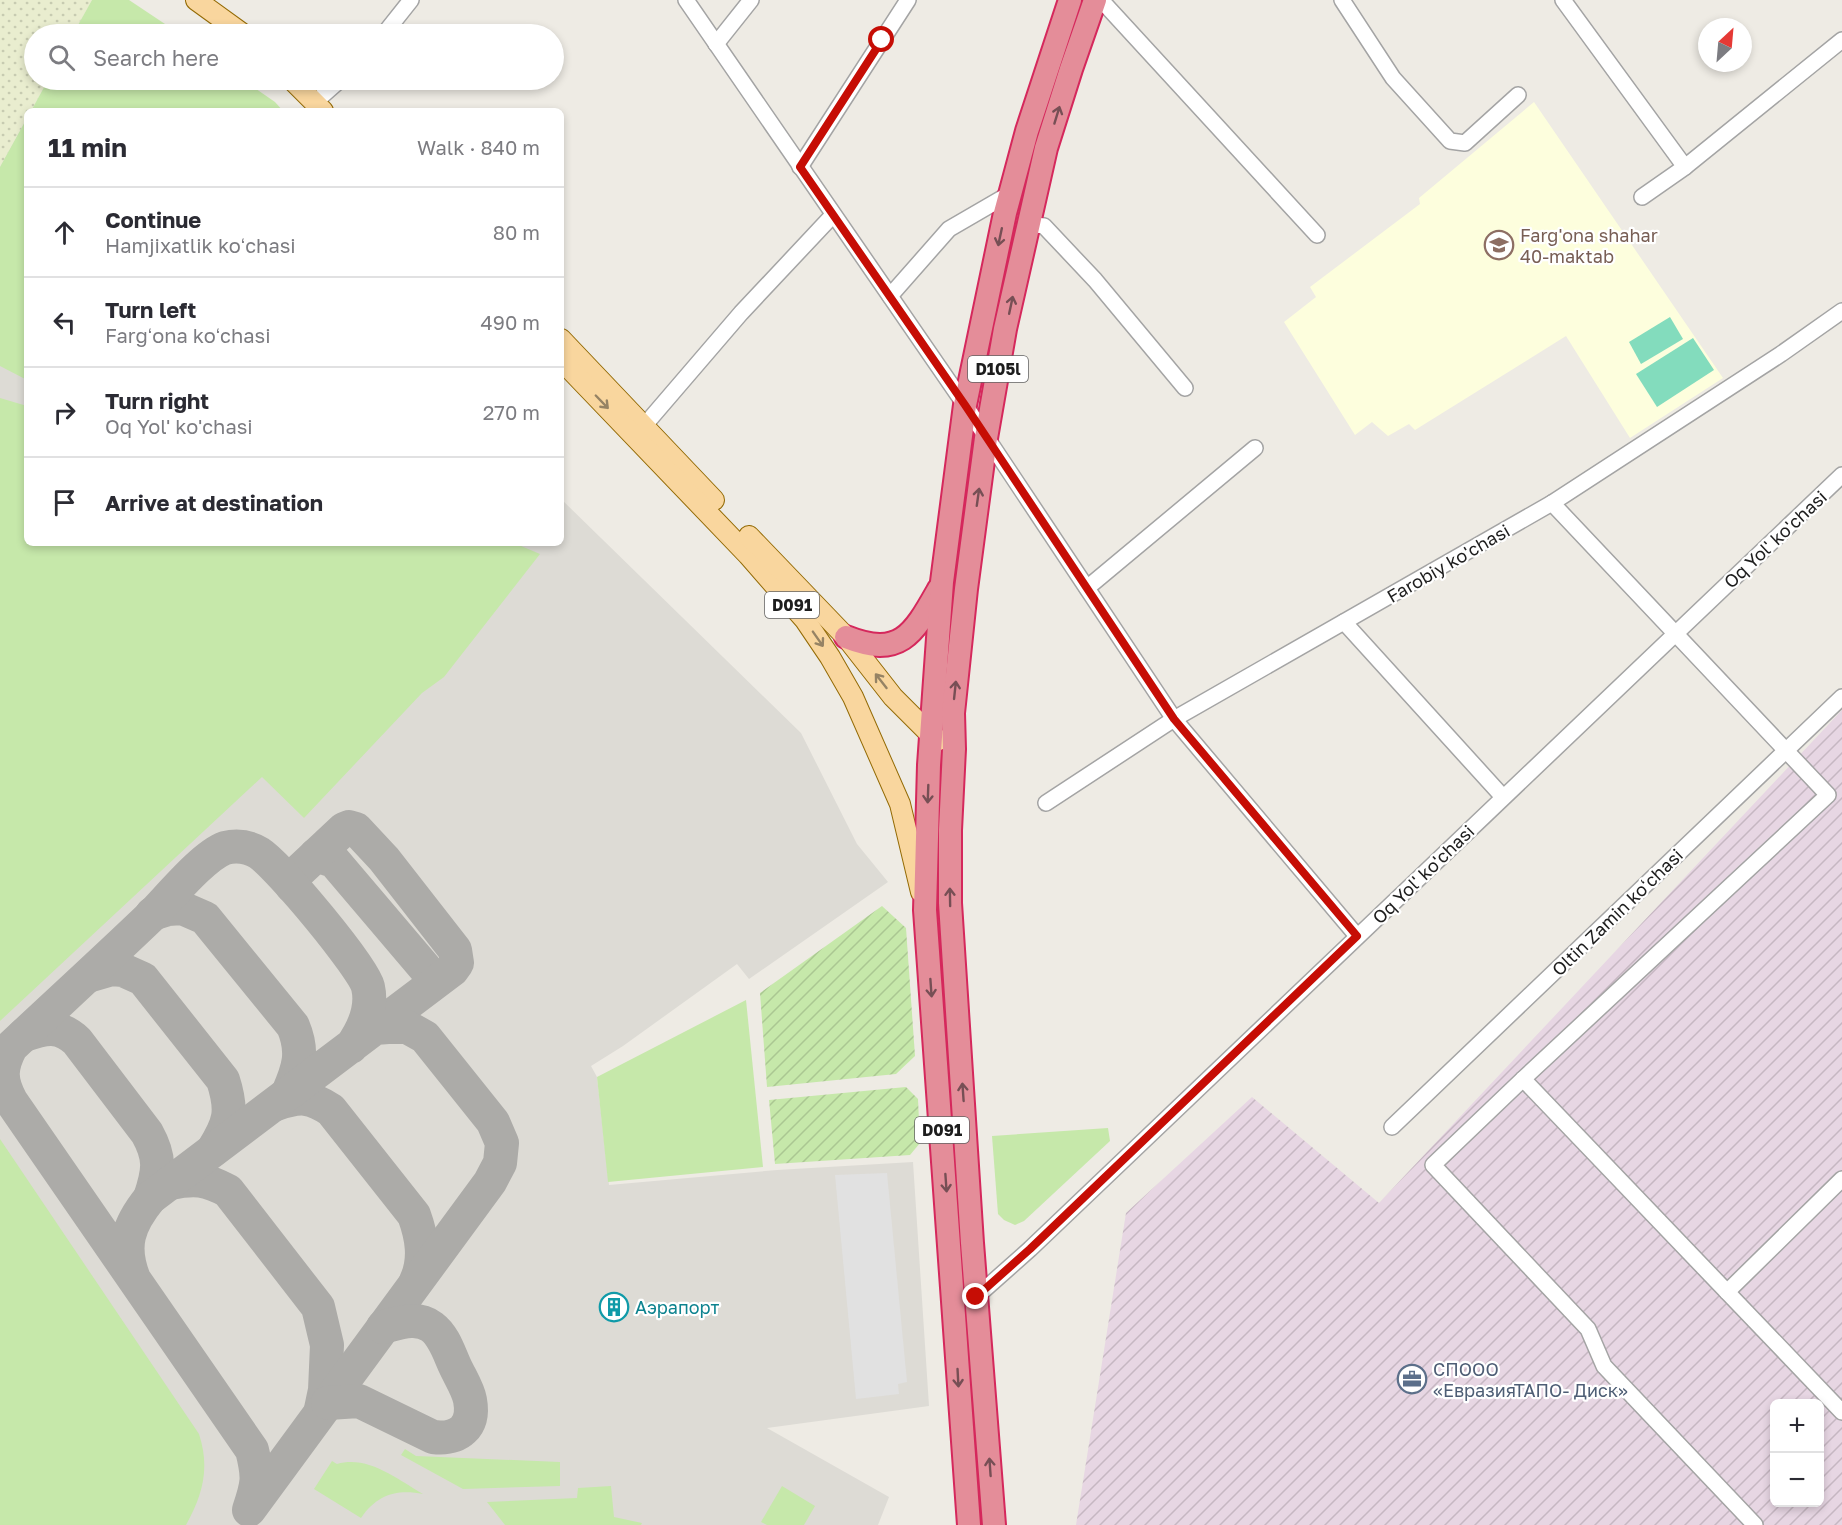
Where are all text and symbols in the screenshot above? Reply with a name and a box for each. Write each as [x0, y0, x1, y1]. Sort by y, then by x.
north arrow [1698, 18, 1752, 72]
search box [24, 24, 564, 90]
route start [868, 26, 894, 52]
icon: search [45, 41, 78, 74]
text: Search here [93, 44, 219, 71]
one-way arrow [1052, 106, 1063, 125]
text: 11 min [48, 132, 127, 163]
text: Walk · 840 m [417, 135, 540, 159]
text: Continue [105, 206, 201, 233]
icon: ahead [48, 216, 81, 249]
text: 80 m [493, 220, 540, 244]
place label: Farg'ona shahar 40-maktab [1520, 224, 1658, 267]
one-way arrow [994, 227, 1005, 246]
school or university icon: Farg'ona shahar 40-maktab [1483, 229, 1515, 261]
text: Hamjixatlik koʻchasi [105, 233, 296, 257]
one-way arrow [1005, 295, 1017, 314]
text: Turn left [105, 296, 196, 323]
icon: left [48, 306, 81, 339]
text: 490 m [481, 310, 540, 334]
text: Fargʻona koʻchasi [105, 323, 271, 347]
road number: D105l [968, 356, 1028, 382]
text: Turn right [105, 387, 209, 414]
one-way arrow [595, 395, 609, 410]
icon: right [48, 396, 81, 429]
text: 270 m [483, 400, 540, 424]
text: Oq Yol' ko'chasi [105, 414, 253, 438]
icon: arrive [48, 486, 81, 519]
street label: Oq Yol' ko'chasi [1719, 486, 1831, 592]
one-way arrow [973, 487, 984, 507]
text: Arrive at destination [105, 489, 323, 516]
street label: Farobiy ko'chasi [1383, 519, 1513, 607]
road number: D091 [765, 592, 819, 618]
one-way arrow [812, 631, 824, 647]
one-way arrow [874, 674, 887, 690]
one-way arrow [950, 681, 961, 701]
one-way arrow [922, 783, 933, 803]
street label: Oq Yol' ko'chasi [1368, 820, 1478, 928]
street label: Oltin Zamin koʻchasi [1547, 844, 1687, 980]
one-way arrow [944, 888, 956, 908]
one-way arrow [926, 978, 937, 998]
one-way arrow [957, 1082, 968, 1102]
road number: D091 [915, 1117, 969, 1143]
one-way arrow [940, 1172, 951, 1192]
route end [962, 1283, 988, 1309]
building icon: Аэрапорт [598, 1291, 630, 1323]
place label: Аэрапорт [635, 1296, 719, 1318]
place label: СПООО «ЕвразияТАПО- Диск» [1433, 1358, 1628, 1401]
office icon: СПООО «ЕвразияТАПО- Диск» [1396, 1363, 1428, 1395]
one-way arrow [952, 1367, 963, 1387]
map controls [1770, 1399, 1824, 1507]
button: + [1770, 1399, 1824, 1453]
button: − [1770, 1453, 1824, 1507]
one-way arrow [984, 1457, 995, 1477]

